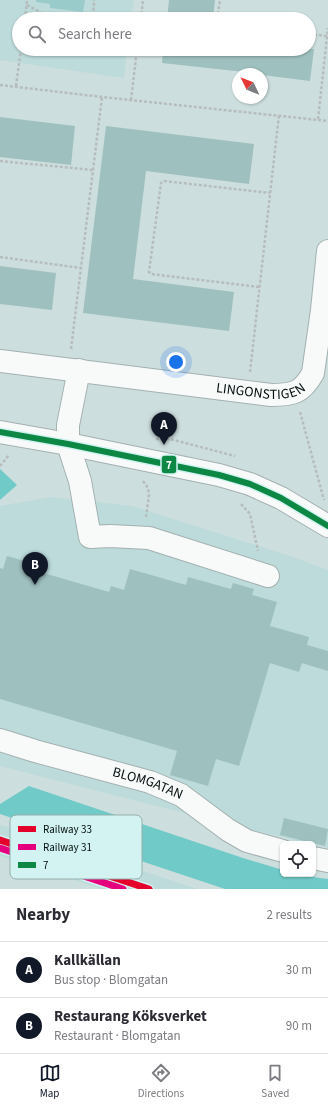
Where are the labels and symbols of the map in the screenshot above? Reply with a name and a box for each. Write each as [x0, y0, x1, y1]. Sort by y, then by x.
north arrow [232, 68, 268, 104]
your location [166, 352, 186, 372]
street label: LINGONSTIGEN [215, 378, 310, 405]
pin: A [151, 412, 177, 445]
line badge: 7 [161, 455, 177, 474]
text: 7 [166, 458, 172, 473]
pin: B [22, 552, 48, 585]
street label: BLOMGATAN [110, 762, 186, 805]
legend [10, 815, 142, 879]
text: Railway 33 [43, 822, 92, 837]
text: Railway 31 [43, 840, 92, 855]
text: 7 [43, 858, 48, 873]

